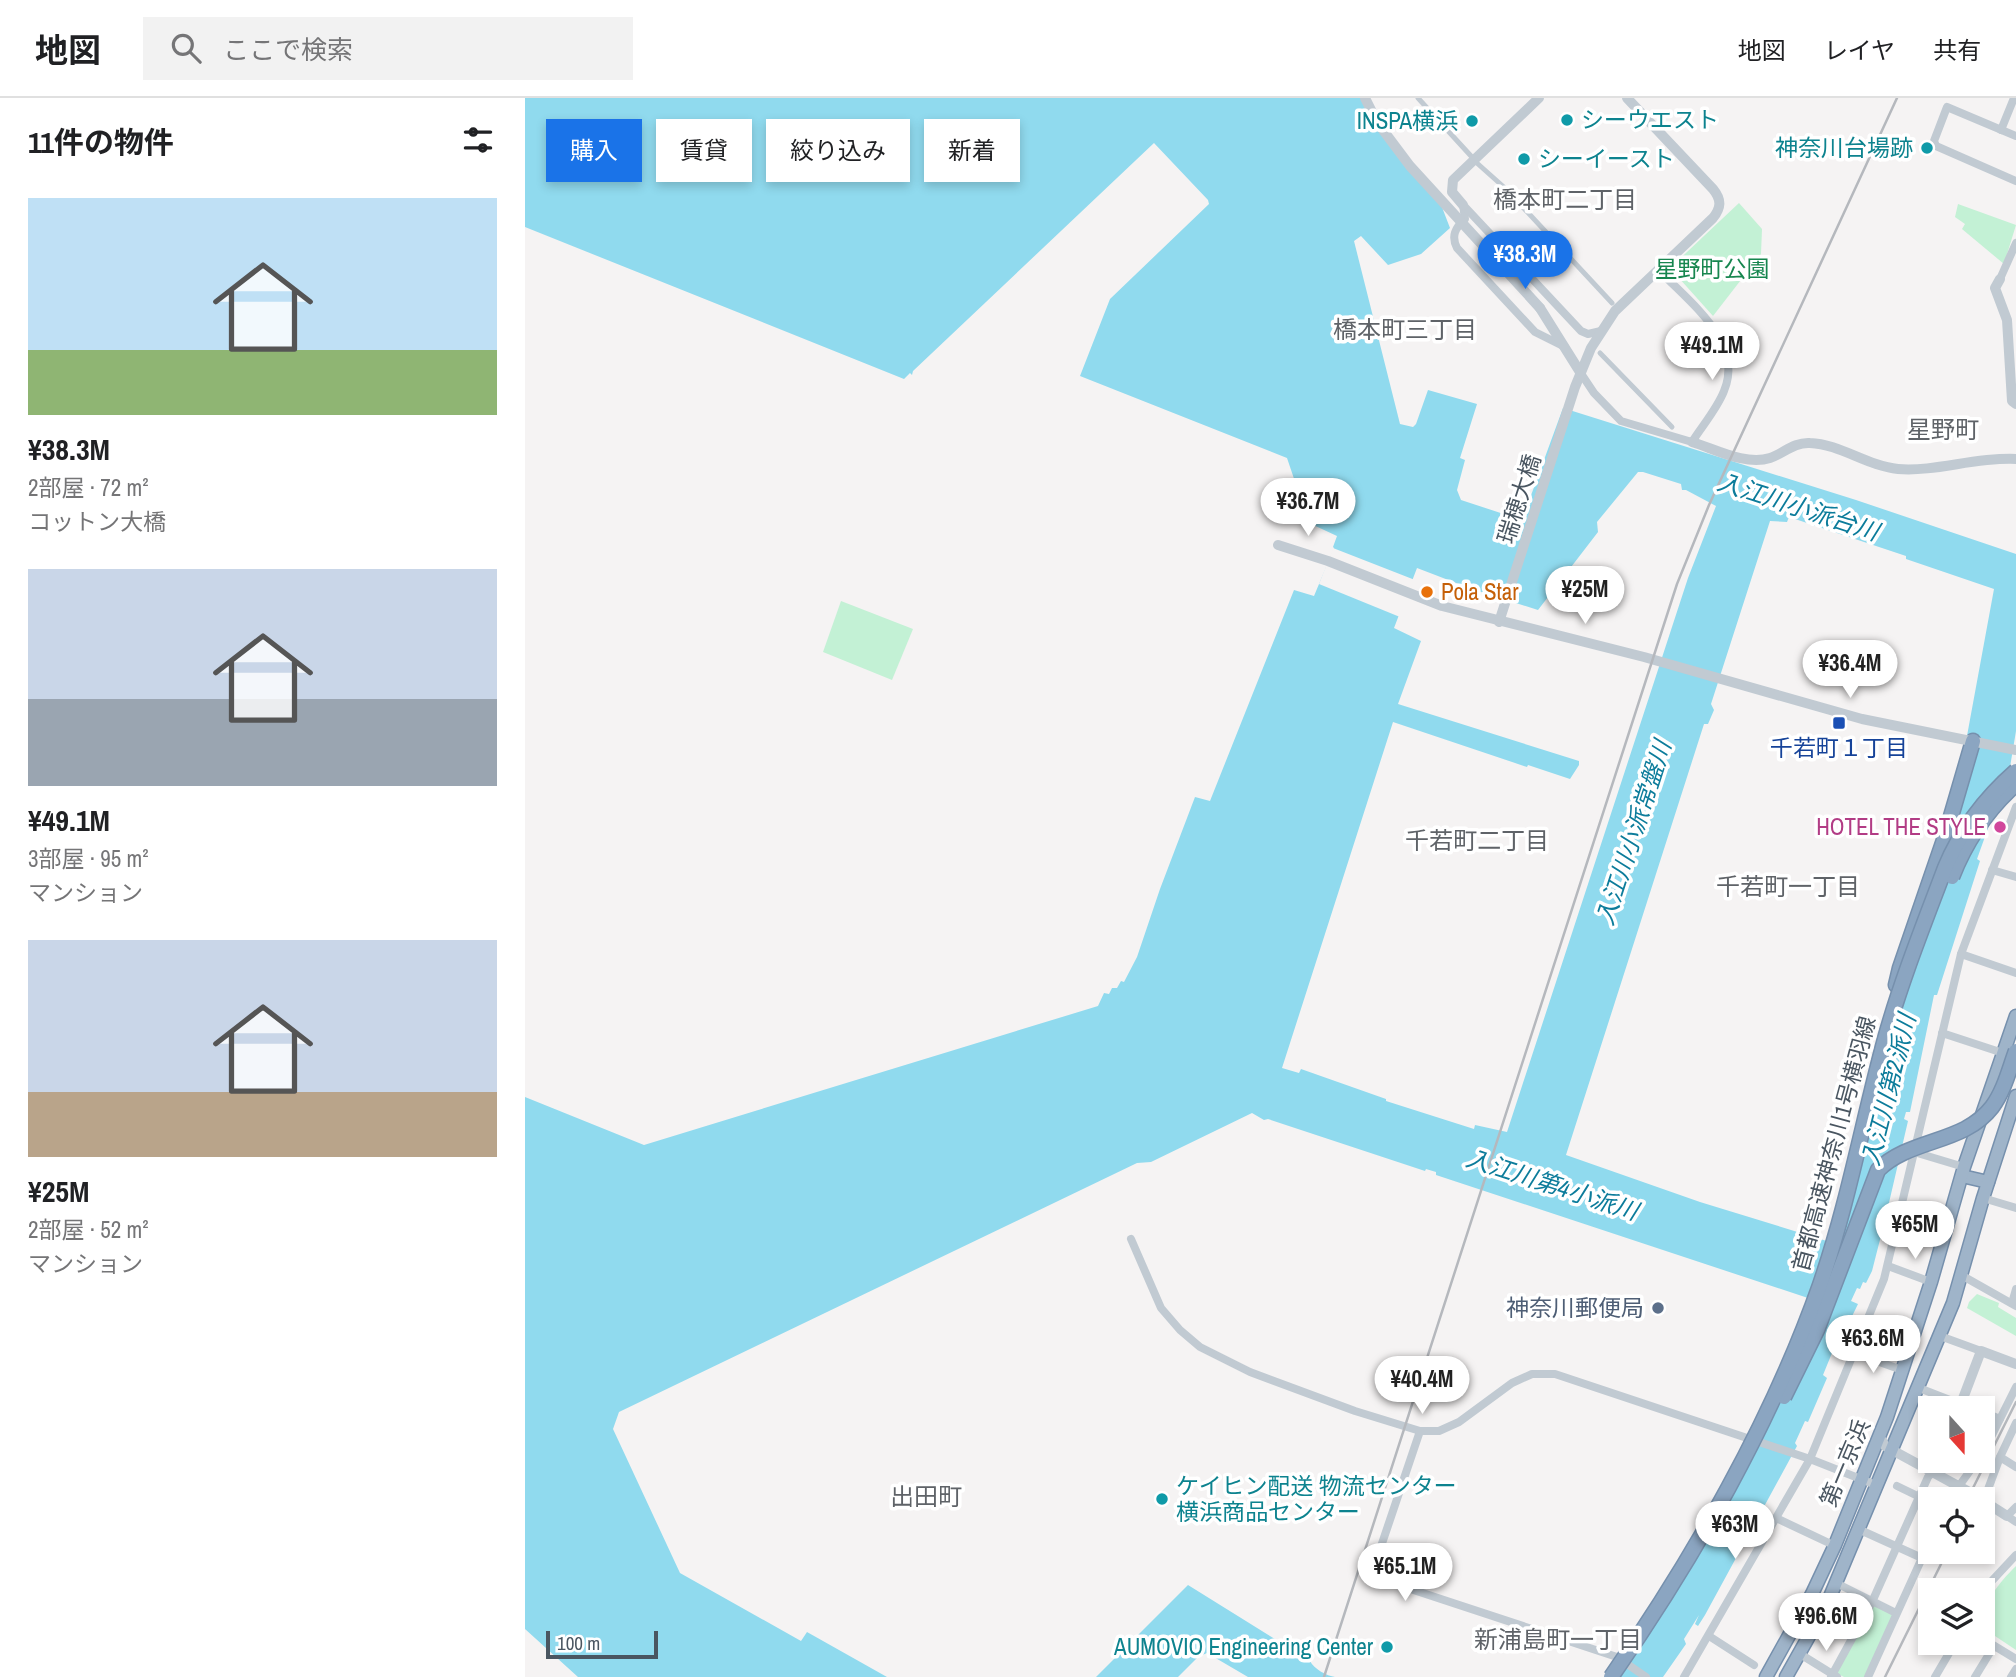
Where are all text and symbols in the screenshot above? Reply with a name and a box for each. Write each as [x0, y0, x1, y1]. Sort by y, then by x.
search box [143, 17, 633, 80]
text: 地図 [35, 28, 101, 72]
icon: search [167, 29, 205, 67]
text: ここで検索 [223, 32, 353, 67]
text: 地図 [1738, 34, 1786, 66]
text: レイヤ [1824, 34, 1895, 66]
text: 共有 [1933, 34, 1981, 66]
place label: シーウエスト [1581, 104, 1719, 135]
place label: INSPA横浜 [1357, 105, 1458, 136]
marker: シーウエスト [1559, 112, 1575, 128]
marker: INSPA横浜 [1464, 113, 1480, 129]
chip: 購入 [546, 119, 642, 182]
chip: 賃貸 [656, 119, 752, 182]
chip: 絞り込み [766, 119, 910, 182]
chip: 新着 [924, 119, 1020, 182]
icon: filters [459, 121, 497, 159]
text: 11件の物件 [28, 122, 174, 162]
place label: 神奈川台場跡 [1775, 132, 1913, 163]
marker: 神奈川台場跡 [1919, 140, 1935, 156]
place label: シーイースト [1538, 143, 1675, 174]
marker: シーイースト [1516, 151, 1532, 167]
district label: 橋本町二丁目 [1493, 183, 1637, 215]
pin: ¥38.3M [1468, 232, 1582, 291]
text: ¥38.3M [1494, 238, 1556, 269]
icon: home [200, 244, 326, 370]
park label: 星野町公園 [1655, 253, 1770, 284]
district label: 橋本町三丁目 [1333, 313, 1477, 345]
pin: ¥49.1M [1655, 322, 1769, 382]
text: ¥49.1M [1681, 329, 1743, 360]
district label: 星野町 [1907, 413, 1979, 445]
text: ¥38.3M [28, 429, 110, 469]
street label: 瑞穂大橋 [1490, 450, 1547, 547]
water label: 入江川小派台川 [1713, 465, 1886, 548]
text: 2部屋 · 72 m² [28, 472, 148, 503]
pin: ¥36.7M [1251, 478, 1365, 538]
text: ¥36.7M [1277, 485, 1339, 516]
text: コットン大橋 [28, 506, 166, 537]
pin: ¥25M [1544, 566, 1626, 626]
text: ¥25M [1561, 573, 1609, 604]
place label: Pola Star [1441, 576, 1519, 607]
marker: Pola Star [1419, 584, 1435, 600]
icon: home [200, 615, 326, 741]
pin: ¥36.4M [1793, 640, 1907, 700]
text: ¥36.4M [1819, 647, 1881, 678]
marker: 千若町１丁目 [1831, 715, 1847, 731]
place label: 千若町１丁目 [1770, 732, 1908, 763]
water label: 入江川小派常盤川 [1588, 734, 1679, 929]
text: ¥49.1M [28, 800, 110, 840]
place label: HOTEL THE STYLE [1816, 811, 1986, 842]
marker: HOTEL THE STYLE [1992, 819, 2008, 835]
district label: 千若町二丁目 [1405, 824, 1549, 856]
text: 3部屋 · 95 m² [28, 843, 148, 874]
district label: 千若町一丁目 [1716, 870, 1860, 902]
text: マンション [28, 877, 143, 908]
icon: home [200, 986, 326, 1112]
water label: 入江川第2派川 [1854, 1008, 1923, 1169]
street label: 首都高速神奈川1号横羽線 [1784, 1013, 1883, 1275]
water label: 入江川第4小派川 [1462, 1141, 1645, 1228]
text: ¥25M [28, 1171, 90, 1211]
pin: ¥65M [1874, 1202, 1956, 1261]
text: ¥65M [1891, 1208, 1939, 1239]
text: 2部屋 · 52 m² [28, 1214, 148, 1245]
text: マンション [28, 1248, 143, 1279]
place label: 神奈川郵便局 [1506, 1292, 1644, 1323]
marker: 神奈川郵便局 [1650, 1300, 1666, 1316]
pin: ¥63.6M [1816, 1316, 1930, 1375]
text: ¥63.6M [1842, 1322, 1904, 1353]
pin: ¥40.4M [1365, 1356, 1479, 1416]
text: ¥40.4M [1391, 1363, 1453, 1394]
north arrow [1918, 1396, 1995, 1474]
map controls [1918, 1396, 1995, 1655]
street label: 第一京浜 [1812, 1414, 1877, 1511]
place label: ケイヒン配送 物流センター 横浜商品センター [1176, 1470, 1457, 1527]
district label: 出田町 [890, 1480, 962, 1512]
button: locate [1918, 1487, 1995, 1564]
marker: ケイヒン配送 物流センター 横浜商品センター [1154, 1491, 1170, 1507]
pin: ¥63M [1694, 1502, 1776, 1561]
text: ¥63M [1711, 1508, 1759, 1539]
pin: ¥65.1M [1348, 1544, 1462, 1603]
text: ¥65.1M [1374, 1550, 1436, 1581]
button: layers [1918, 1578, 1995, 1655]
pin: ¥96.6M [1769, 1594, 1883, 1653]
text: ¥96.6M [1795, 1600, 1857, 1631]
district label: 新浦島町一丁目 [1474, 1623, 1642, 1655]
scale bar [546, 1628, 658, 1660]
text: 100 m [557, 1630, 600, 1656]
place label: AUMOVIO Engineering Center [1113, 1631, 1374, 1662]
marker: AUMOVIO Engineering Center [1379, 1639, 1395, 1655]

